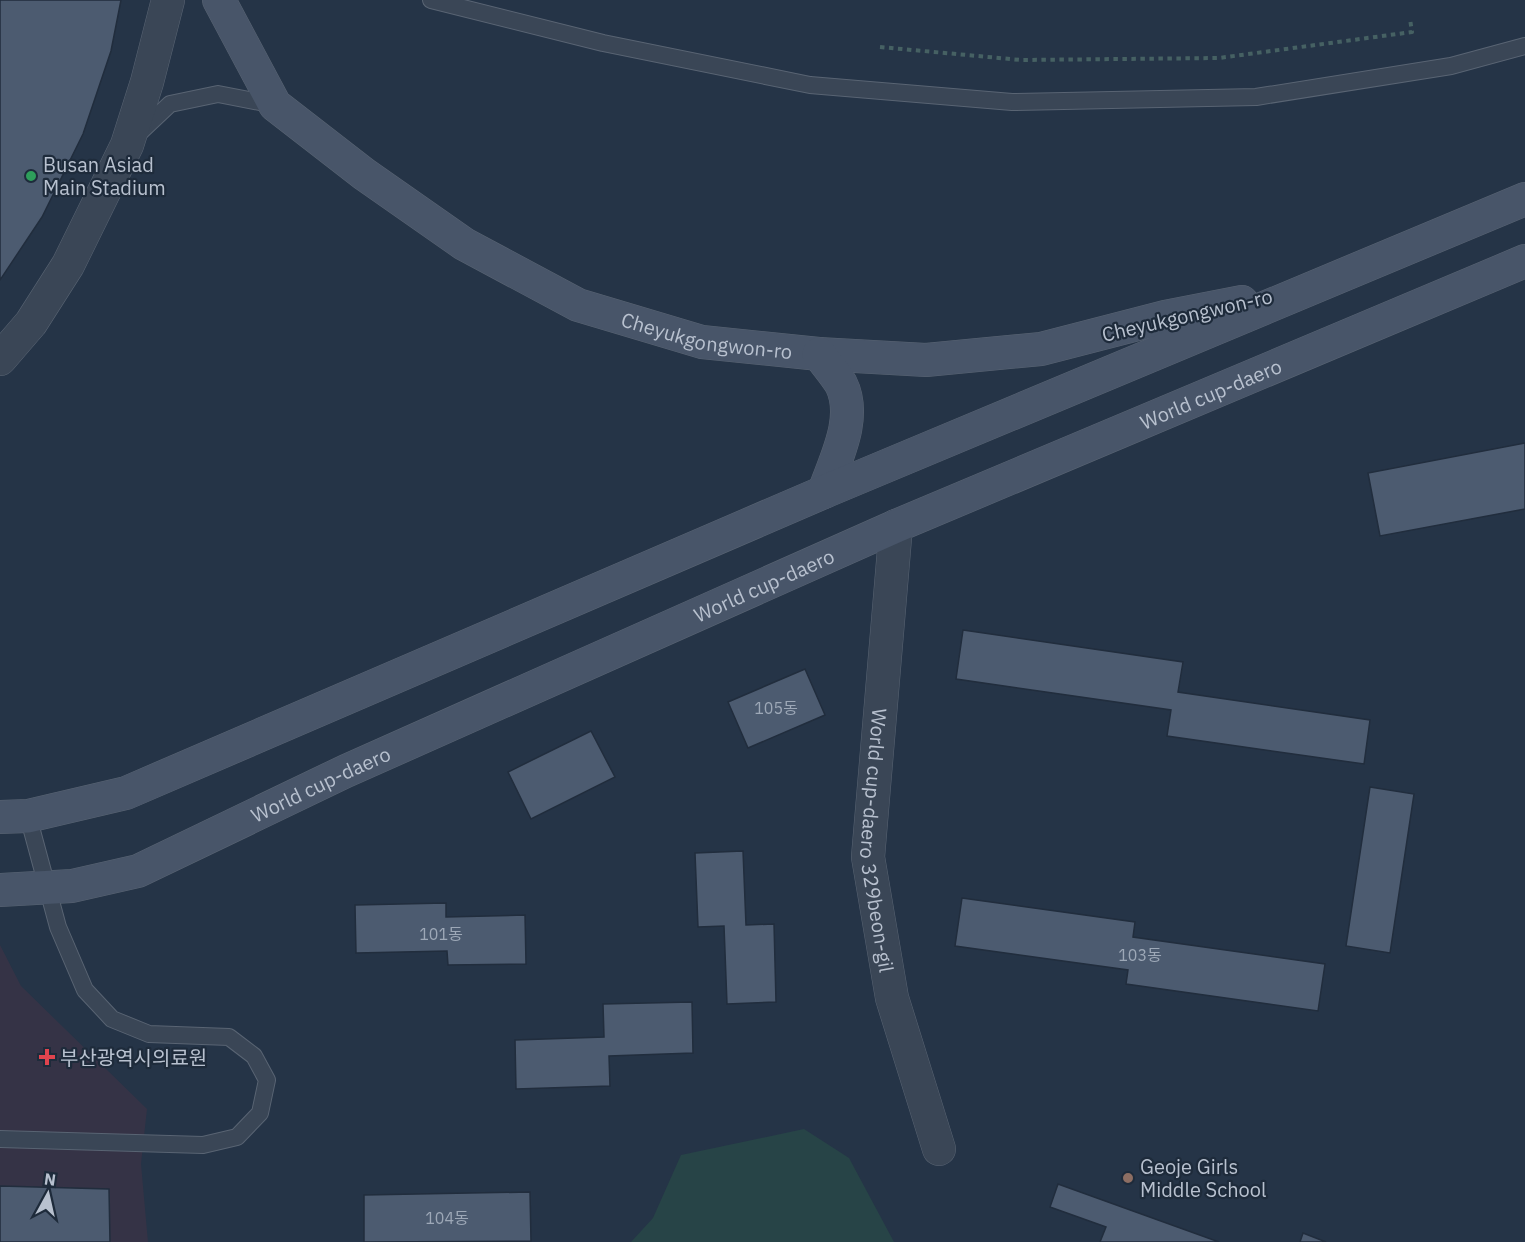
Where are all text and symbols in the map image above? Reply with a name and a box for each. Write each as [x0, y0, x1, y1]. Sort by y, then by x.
place label: Busan Asiad Main Stadium [43, 151, 166, 201]
marker: Busan Asiad Main Stadium [24, 169, 38, 183]
street label: Cheyukgongwon-ro [1099, 282, 1275, 348]
street label: Cheyukgongwon-ro [618, 305, 794, 365]
street label: World cup-daero [1136, 352, 1285, 435]
street label: World cup-daero [689, 542, 838, 628]
house number: 105동 [754, 698, 798, 718]
street label: World cup-daero 329beon-gil [854, 707, 901, 974]
street label: World cup-daero [246, 740, 394, 828]
house number: 101동 [419, 924, 463, 944]
house number: 103동 [1118, 945, 1162, 965]
place label: 부산광역시의료원 [60, 1044, 207, 1071]
marker: 부산광역시의료원 [38, 1048, 56, 1066]
place label: Geoje Girls Middle School [1140, 1153, 1266, 1203]
north arrow [18, 1164, 78, 1224]
text: N [43, 1168, 57, 1190]
marker: Geoje Girls Middle School [1121, 1171, 1135, 1185]
house number: 104동 [425, 1208, 469, 1228]

